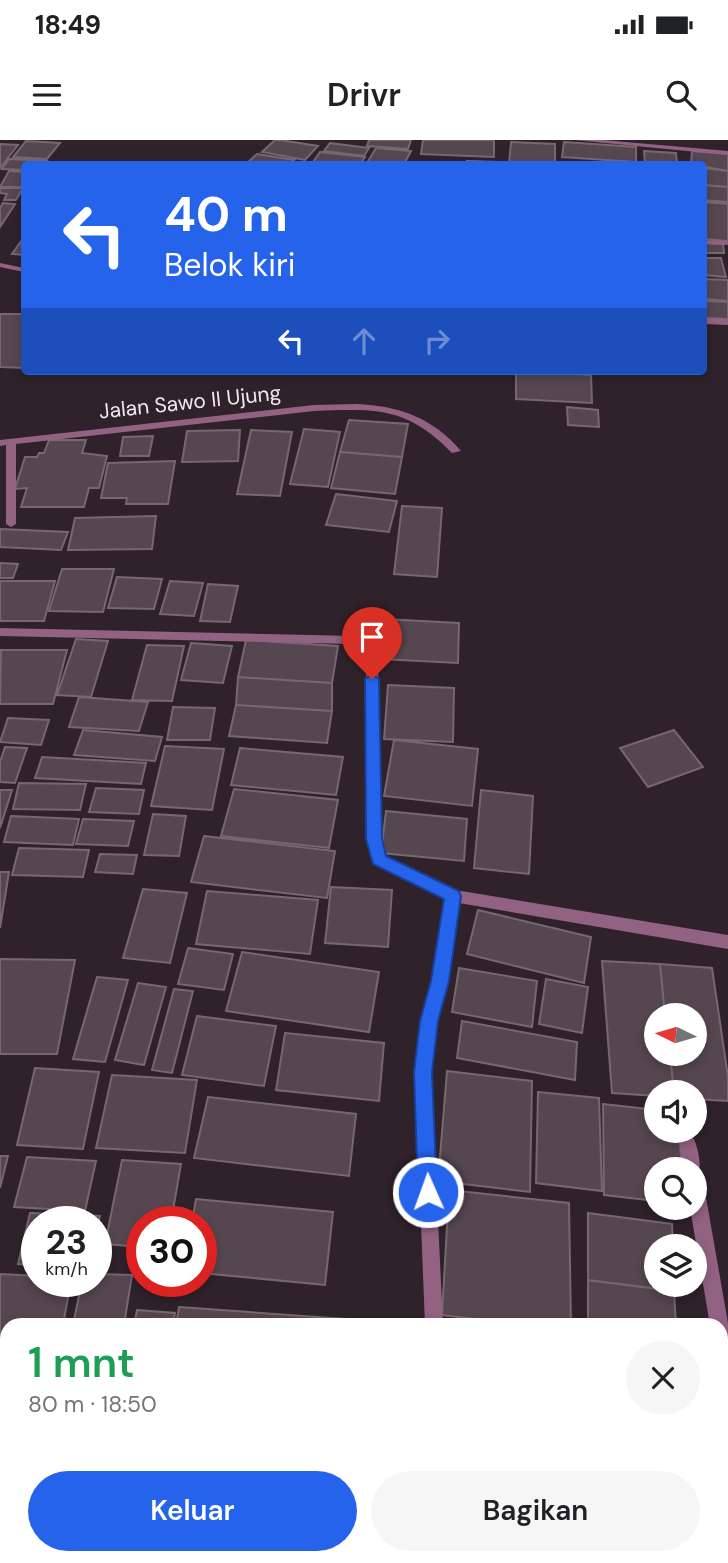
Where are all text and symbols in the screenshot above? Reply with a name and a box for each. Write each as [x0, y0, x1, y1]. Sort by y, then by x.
text: 18:49 [35, 8, 101, 42]
text: Drivr [327, 74, 401, 116]
icon: menu [28, 76, 66, 114]
icon: search [662, 76, 700, 114]
text: 40 m [164, 182, 288, 246]
icon: left [49, 189, 140, 280]
text: Belok kiri [164, 244, 296, 286]
icon: left [272, 322, 310, 360]
icon: ahead [345, 322, 383, 360]
icon: right [418, 322, 456, 360]
street label: Jalan Sawo II Ujung [98, 378, 283, 425]
pin [342, 607, 402, 679]
icon: arrive [353, 618, 391, 656]
north arrow [644, 1003, 707, 1066]
map controls [644, 1003, 707, 1297]
button: sound [644, 1080, 707, 1143]
position arrow [391, 1155, 465, 1229]
button: search [644, 1157, 707, 1220]
speed limit sign: 30 [126, 1206, 217, 1297]
text: 23 [46, 1219, 87, 1265]
button: layers [644, 1234, 707, 1297]
text: km/h [45, 1257, 88, 1281]
text: 1 mnt [28, 1335, 135, 1390]
button: close [626, 1341, 700, 1415]
text: 80 m · 18:50 [28, 1389, 157, 1419]
button: Keluar [28, 1471, 357, 1551]
button: Bagikan [371, 1471, 700, 1551]

